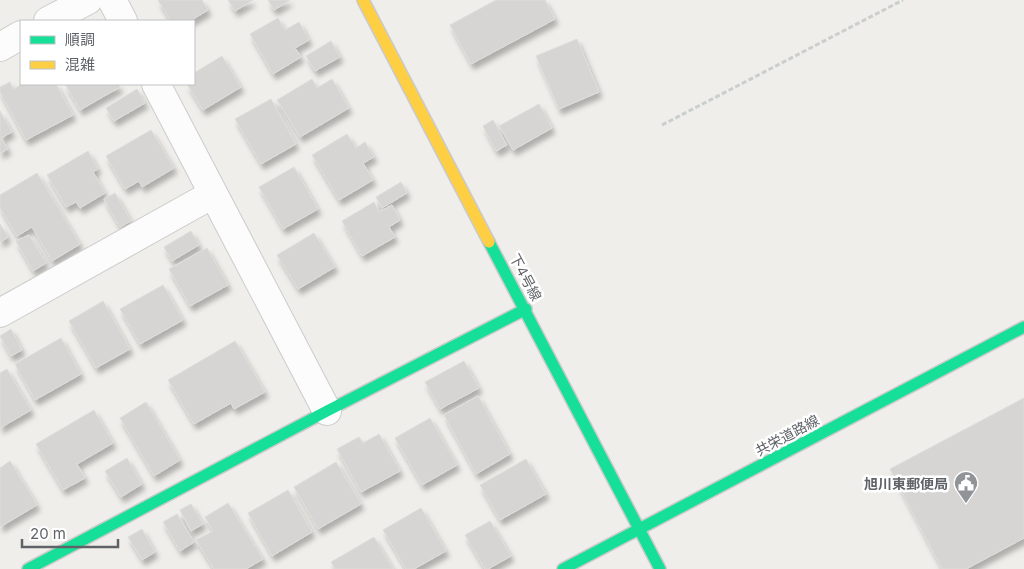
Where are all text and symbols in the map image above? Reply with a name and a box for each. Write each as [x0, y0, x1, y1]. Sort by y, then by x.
legend [20, 20, 195, 85]
text: 順調 [65, 30, 95, 49]
text: 混雑 [65, 55, 95, 74]
street label: 下4号線 [507, 250, 545, 304]
street label: 共栄道路線 [752, 411, 822, 459]
public building icon: 旭川東郵便局 [953, 470, 979, 504]
place label: 旭川東郵便局 [864, 475, 948, 492]
scale bar [22, 516, 119, 548]
text: 20 m [30, 524, 66, 543]

